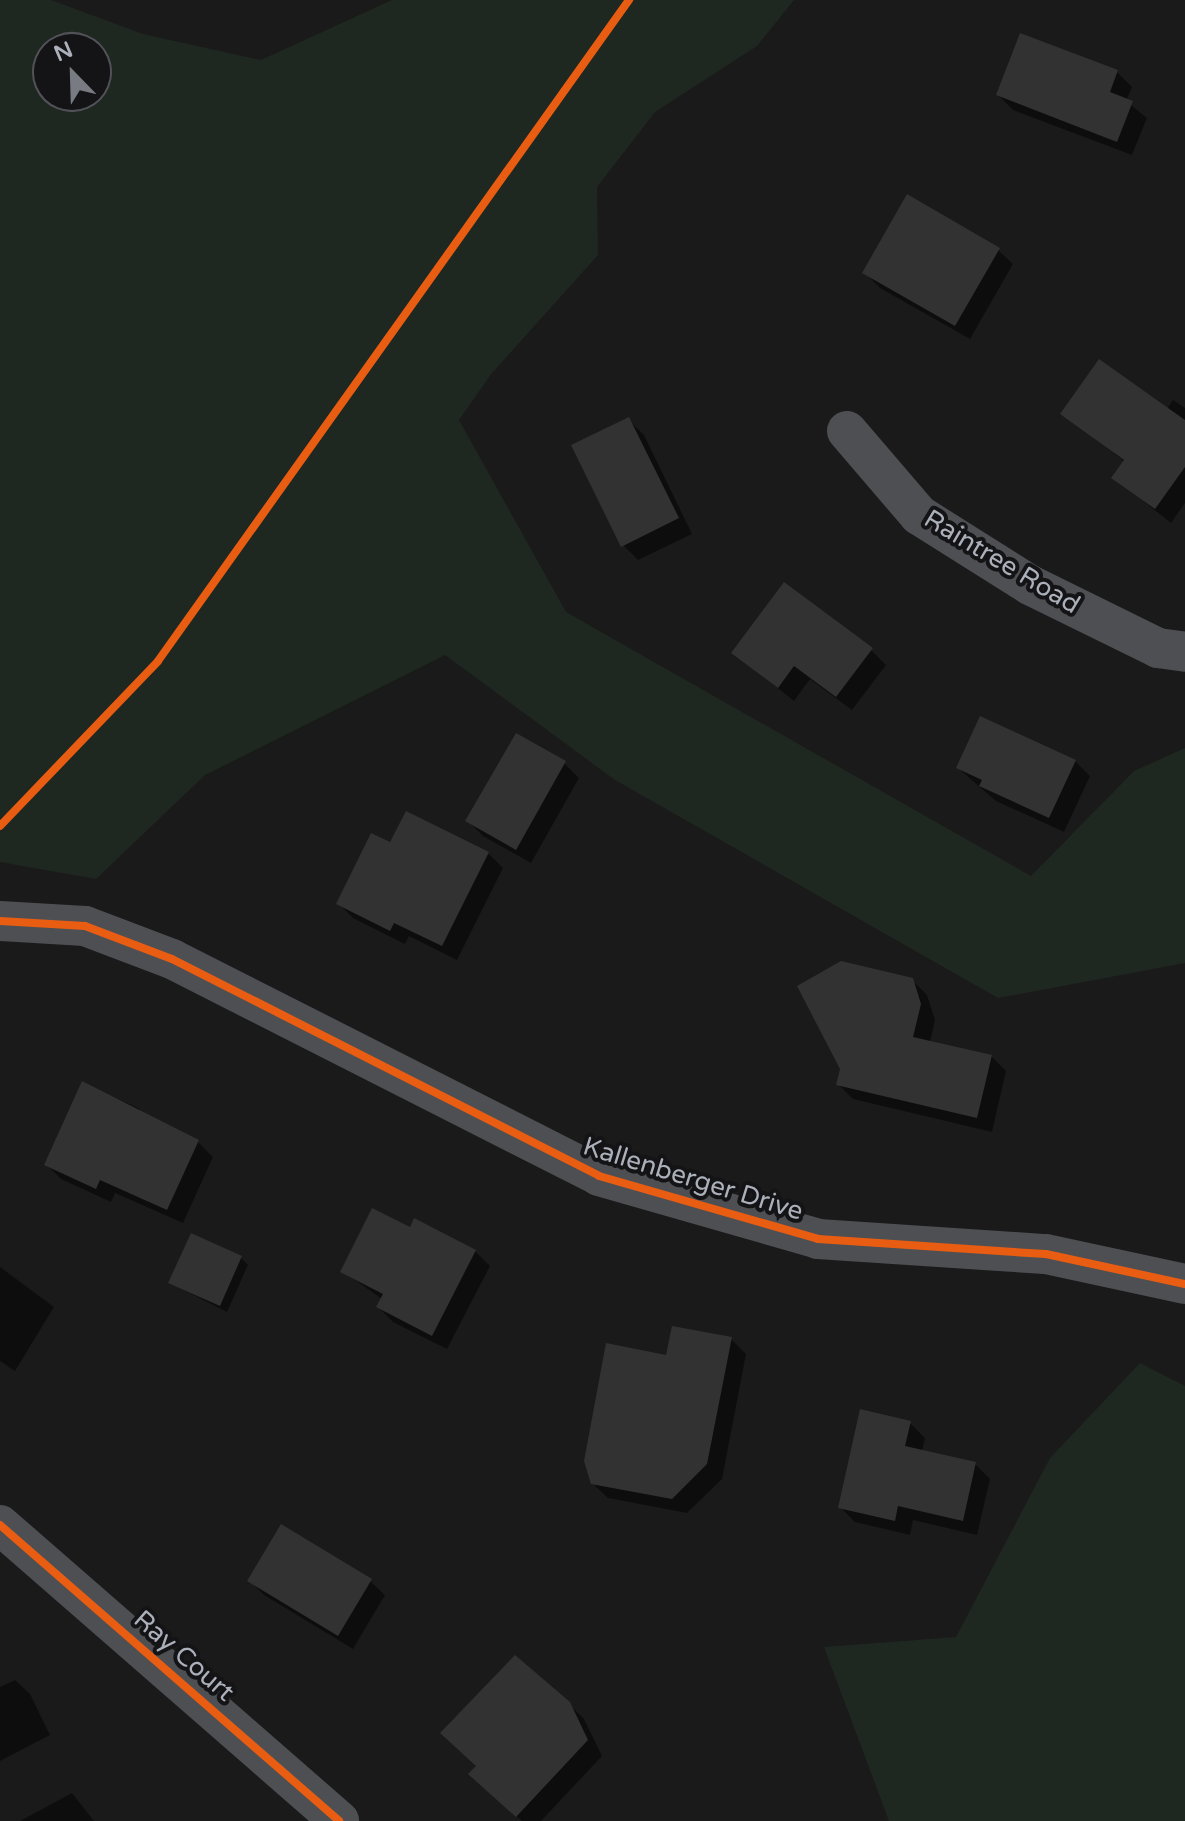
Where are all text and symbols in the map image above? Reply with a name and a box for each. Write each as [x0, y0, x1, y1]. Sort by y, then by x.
north arrow [32, 32, 112, 112]
text: N [50, 36, 77, 67]
street label: Raintree Road [918, 503, 1086, 621]
street label: Kallenberger Drive [579, 1131, 807, 1227]
street label: Ray Court [127, 1604, 241, 1708]

